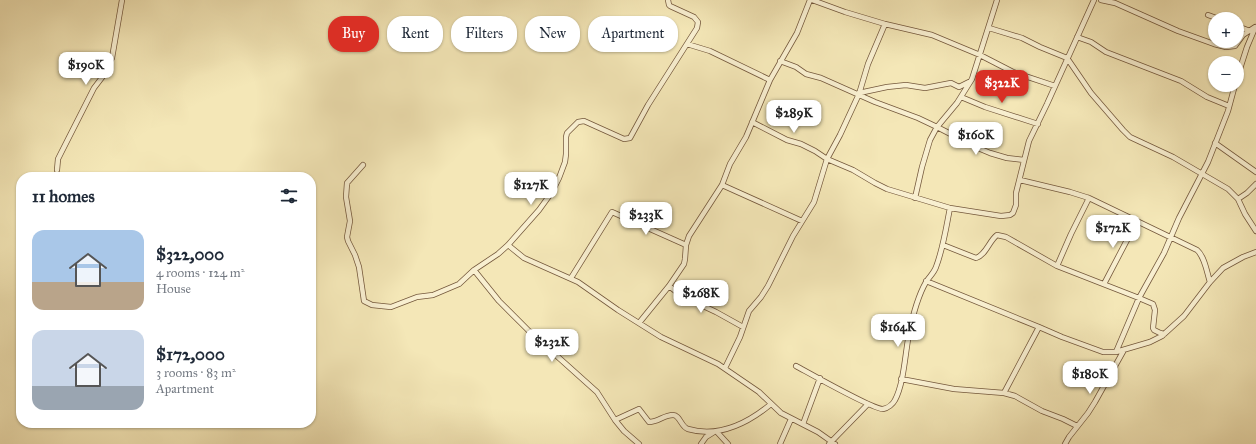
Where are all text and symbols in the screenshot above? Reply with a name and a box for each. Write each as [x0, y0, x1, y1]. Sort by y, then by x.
map controls [1208, 12, 1244, 92]
button: + [1208, 12, 1244, 48]
chip: Buy [328, 16, 379, 52]
chip: Rent [387, 16, 443, 52]
chip: Filters [451, 16, 517, 52]
chip: New [525, 16, 580, 52]
chip: Apartment [588, 16, 678, 52]
pin: $190K [58, 52, 114, 86]
button: − [1208, 56, 1244, 92]
text: $190K [68, 57, 104, 73]
pin: $322K [974, 70, 1030, 104]
text: $322K [984, 75, 1020, 91]
pin: $289K [766, 100, 822, 134]
text: $289K [775, 105, 813, 121]
pin: $160K [948, 122, 1004, 156]
text: $160K [958, 127, 994, 143]
pin: $127K [503, 172, 559, 206]
text: $127K [513, 177, 549, 193]
icon: filters [278, 185, 300, 207]
text: 11 homes [32, 186, 95, 207]
pin: $233K [618, 202, 674, 236]
text: $233K [629, 207, 663, 223]
pin: $172K [1085, 215, 1141, 249]
text: $172K [1095, 220, 1131, 236]
text: $322,000 [156, 244, 224, 265]
icon: home [64, 246, 112, 294]
text: 4 rooms · 124 m² [156, 265, 245, 281]
pin: $268K [673, 280, 729, 314]
text: House [156, 281, 191, 297]
text: $268K [682, 285, 720, 301]
pin: $164K [870, 314, 926, 348]
text: $164K [880, 319, 916, 335]
pin: $232K [524, 329, 580, 363]
text: $232K [534, 334, 570, 350]
text: $172,000 [156, 344, 225, 365]
icon: home [64, 346, 112, 394]
pin: $180K [1062, 361, 1118, 395]
text: 3 rooms · 83 m² [156, 365, 236, 381]
text: $180K [1072, 366, 1108, 382]
text: Apartment [156, 381, 214, 397]

